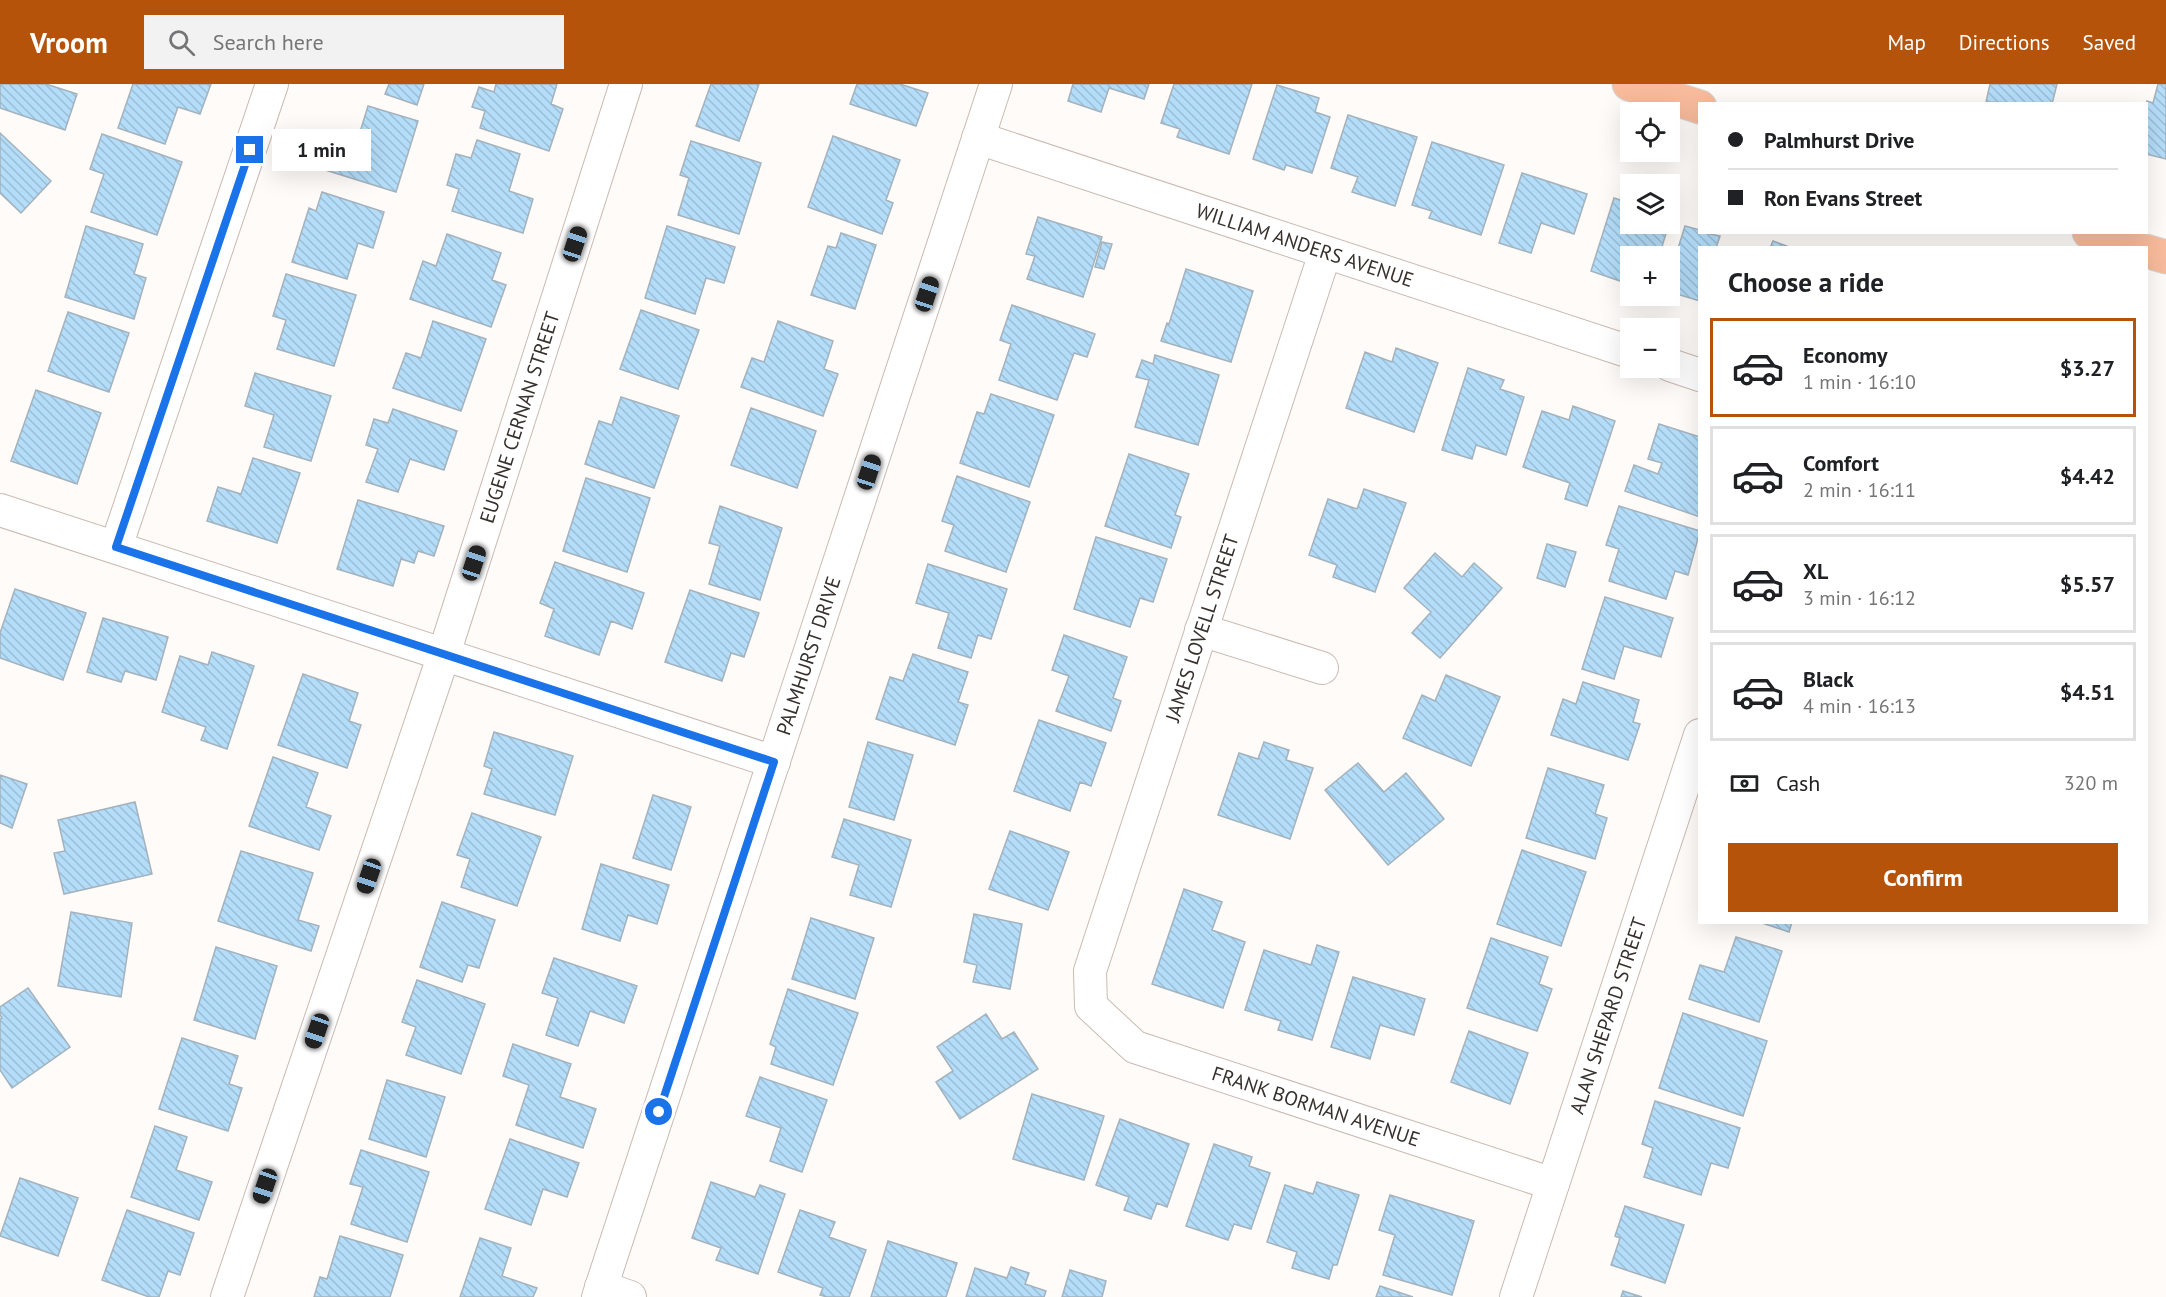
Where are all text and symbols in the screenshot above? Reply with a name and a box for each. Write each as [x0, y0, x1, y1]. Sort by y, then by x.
search box [144, 15, 564, 69]
text: Vroom [30, 24, 108, 61]
icon: search [165, 26, 198, 59]
text: Search here [213, 28, 324, 56]
text: Map [1887, 29, 1926, 56]
text: Directions [1959, 29, 2050, 56]
text: Saved [2083, 29, 2136, 56]
map controls [1620, 102, 1680, 378]
button: locate [1620, 102, 1680, 162]
text: Palmhurst Drive [1764, 126, 1915, 154]
callout: 1 min [271, 129, 370, 171]
route end [236, 136, 263, 163]
text: 1 min [297, 137, 346, 163]
button: layers [1620, 174, 1680, 234]
text: Ron Evans Street [1764, 184, 1922, 212]
street label: WILLIAM ANDERS AVENUE [1193, 197, 1417, 293]
car [561, 224, 589, 264]
button: + [1620, 246, 1680, 306]
text: Choose a ride [1728, 265, 1884, 299]
car [913, 274, 941, 314]
street label: EUGENE CERNAN STREET [474, 308, 565, 526]
button: − [1620, 318, 1680, 378]
icon: car [1731, 341, 1785, 395]
text: Economy [1803, 341, 1887, 369]
text: $3.27 [2060, 354, 2115, 382]
text: 1 min · 16:10 [1803, 369, 1916, 395]
icon: car [1731, 449, 1785, 503]
text: Comfort [1803, 449, 1879, 477]
car [855, 452, 883, 492]
text: $4.42 [2060, 462, 2115, 490]
text: 2 min · 16:11 [1803, 477, 1916, 503]
street label: JAMES LOVELL STREET [1159, 531, 1245, 726]
car [460, 543, 488, 583]
icon: car [1731, 557, 1785, 611]
text: XL [1803, 557, 1828, 585]
text: $5.57 [2060, 570, 2115, 598]
street label: PALMHURST DRIVE [770, 573, 847, 738]
text: 3 min · 16:12 [1803, 585, 1916, 611]
icon: car [1731, 665, 1785, 719]
text: Black [1803, 665, 1854, 693]
text: $4.51 [2060, 678, 2115, 706]
text: 4 min · 16:13 [1803, 693, 1916, 719]
icon: cash [1728, 767, 1761, 800]
text: Cash [1776, 769, 1820, 797]
text: 320 m [2064, 770, 2118, 796]
button: Confirm [1728, 843, 2118, 912]
car [355, 856, 383, 896]
street label: ALAN SHEPARD STREET [1564, 914, 1652, 1117]
car [303, 1011, 331, 1051]
street label: FRANK BORMAN AVENUE [1209, 1060, 1423, 1152]
route start [645, 1098, 672, 1125]
car [251, 1166, 279, 1206]

